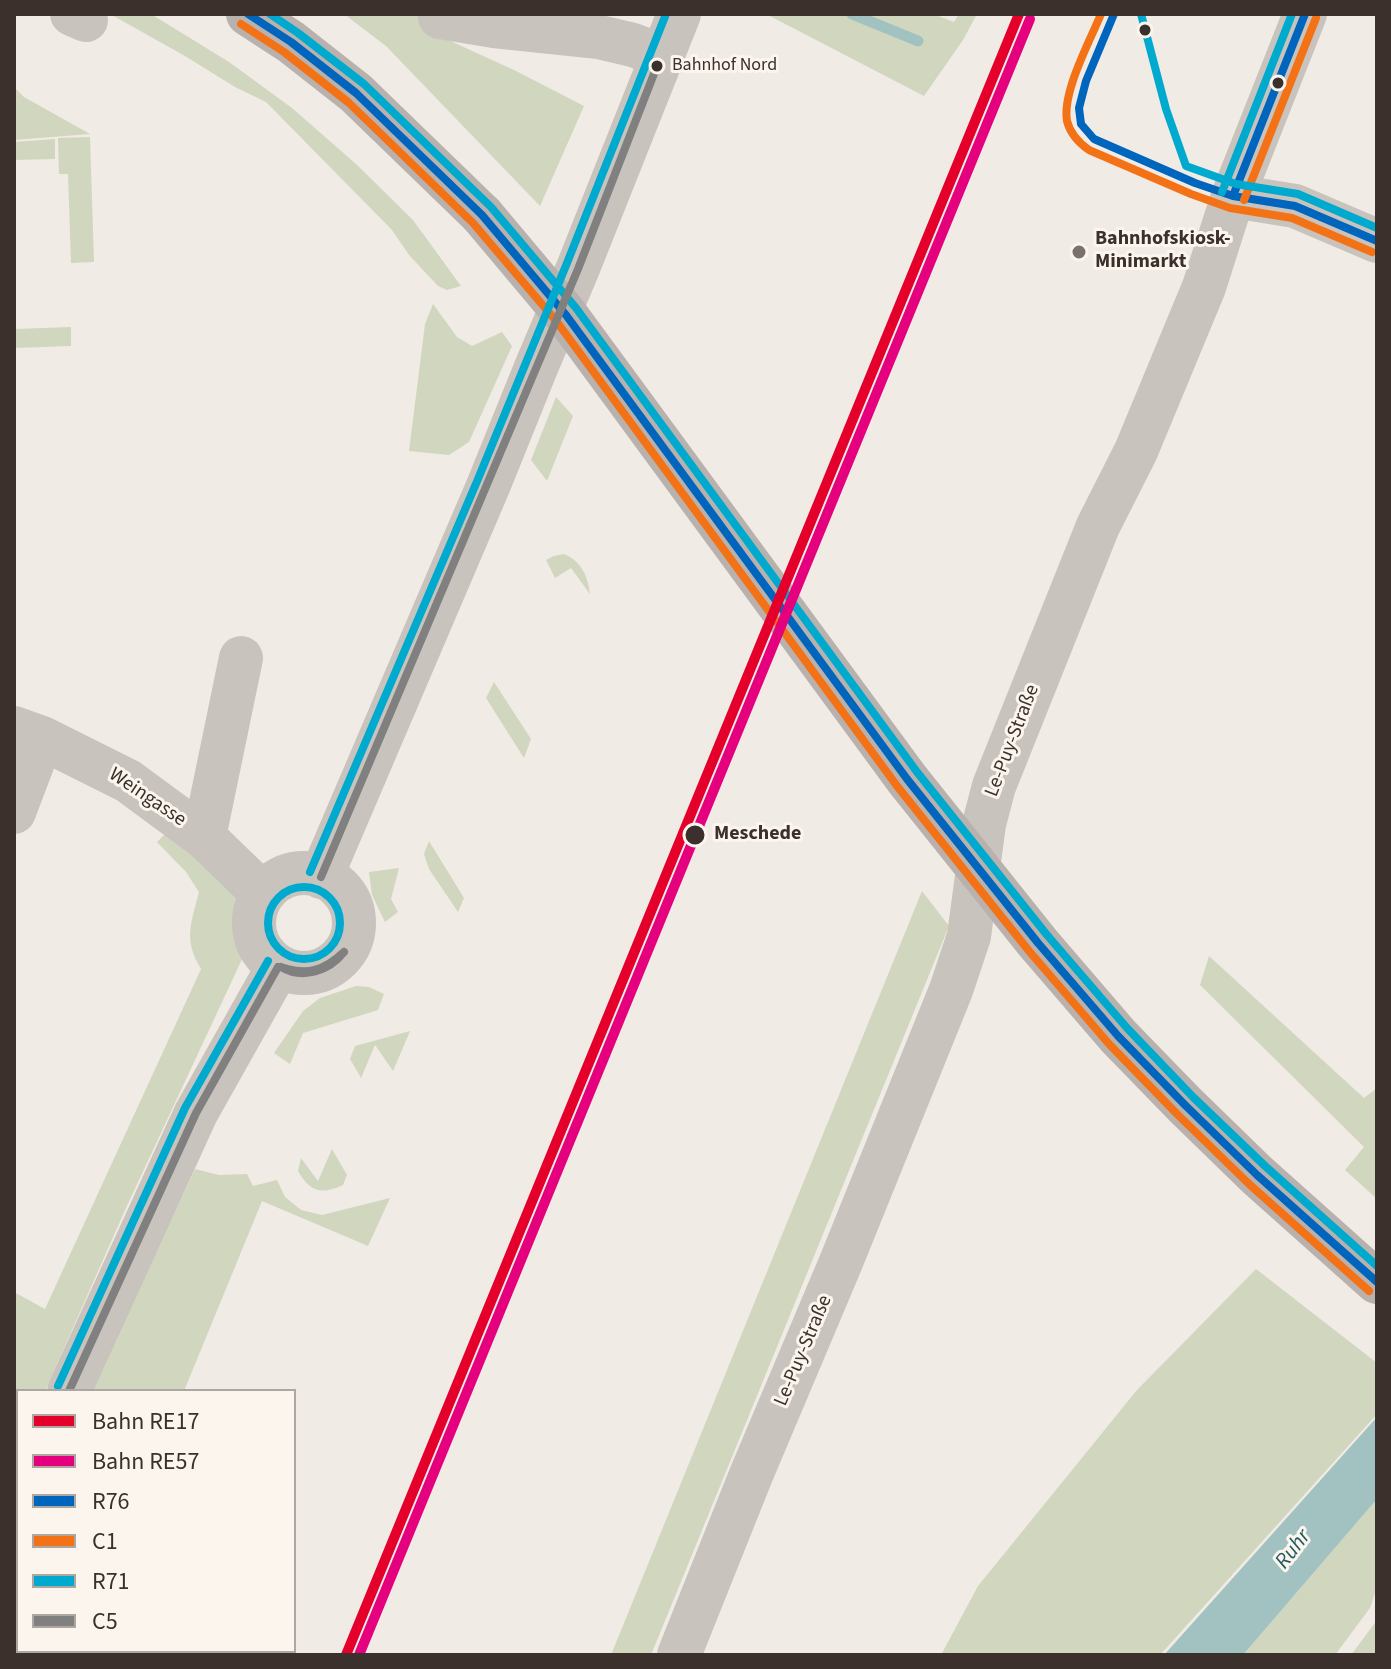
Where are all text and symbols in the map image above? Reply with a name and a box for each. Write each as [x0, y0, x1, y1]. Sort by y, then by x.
unlabelled marker [1137, 22, 1153, 38]
place label: Bahnhof Nord [672, 55, 777, 77]
marker: Bahnhof Nord [649, 58, 665, 74]
unlabelled marker [1270, 75, 1286, 91]
place label: Bahnhofskiosk- Minimarkt [1095, 228, 1231, 275]
marker: Bahnhofskiosk- Minimarkt [1070, 243, 1088, 261]
street label: Le-Puy-Straße [981, 682, 1045, 800]
street label: Weingasse [104, 763, 190, 833]
marker: Meschede [683, 823, 707, 847]
place label: Meschede [714, 823, 801, 847]
street label: Le-Puy-Straße [770, 1292, 838, 1410]
legend [16, 1389, 296, 1653]
text: Bahn RE17 [92, 1404, 199, 1439]
text: Bahn RE57 [92, 1444, 199, 1479]
text: R76 [92, 1484, 130, 1519]
text: C1 [92, 1524, 118, 1559]
water label: Ruhr [1270, 1525, 1318, 1575]
text: R71 [92, 1564, 130, 1599]
text: C5 [92, 1604, 118, 1639]

